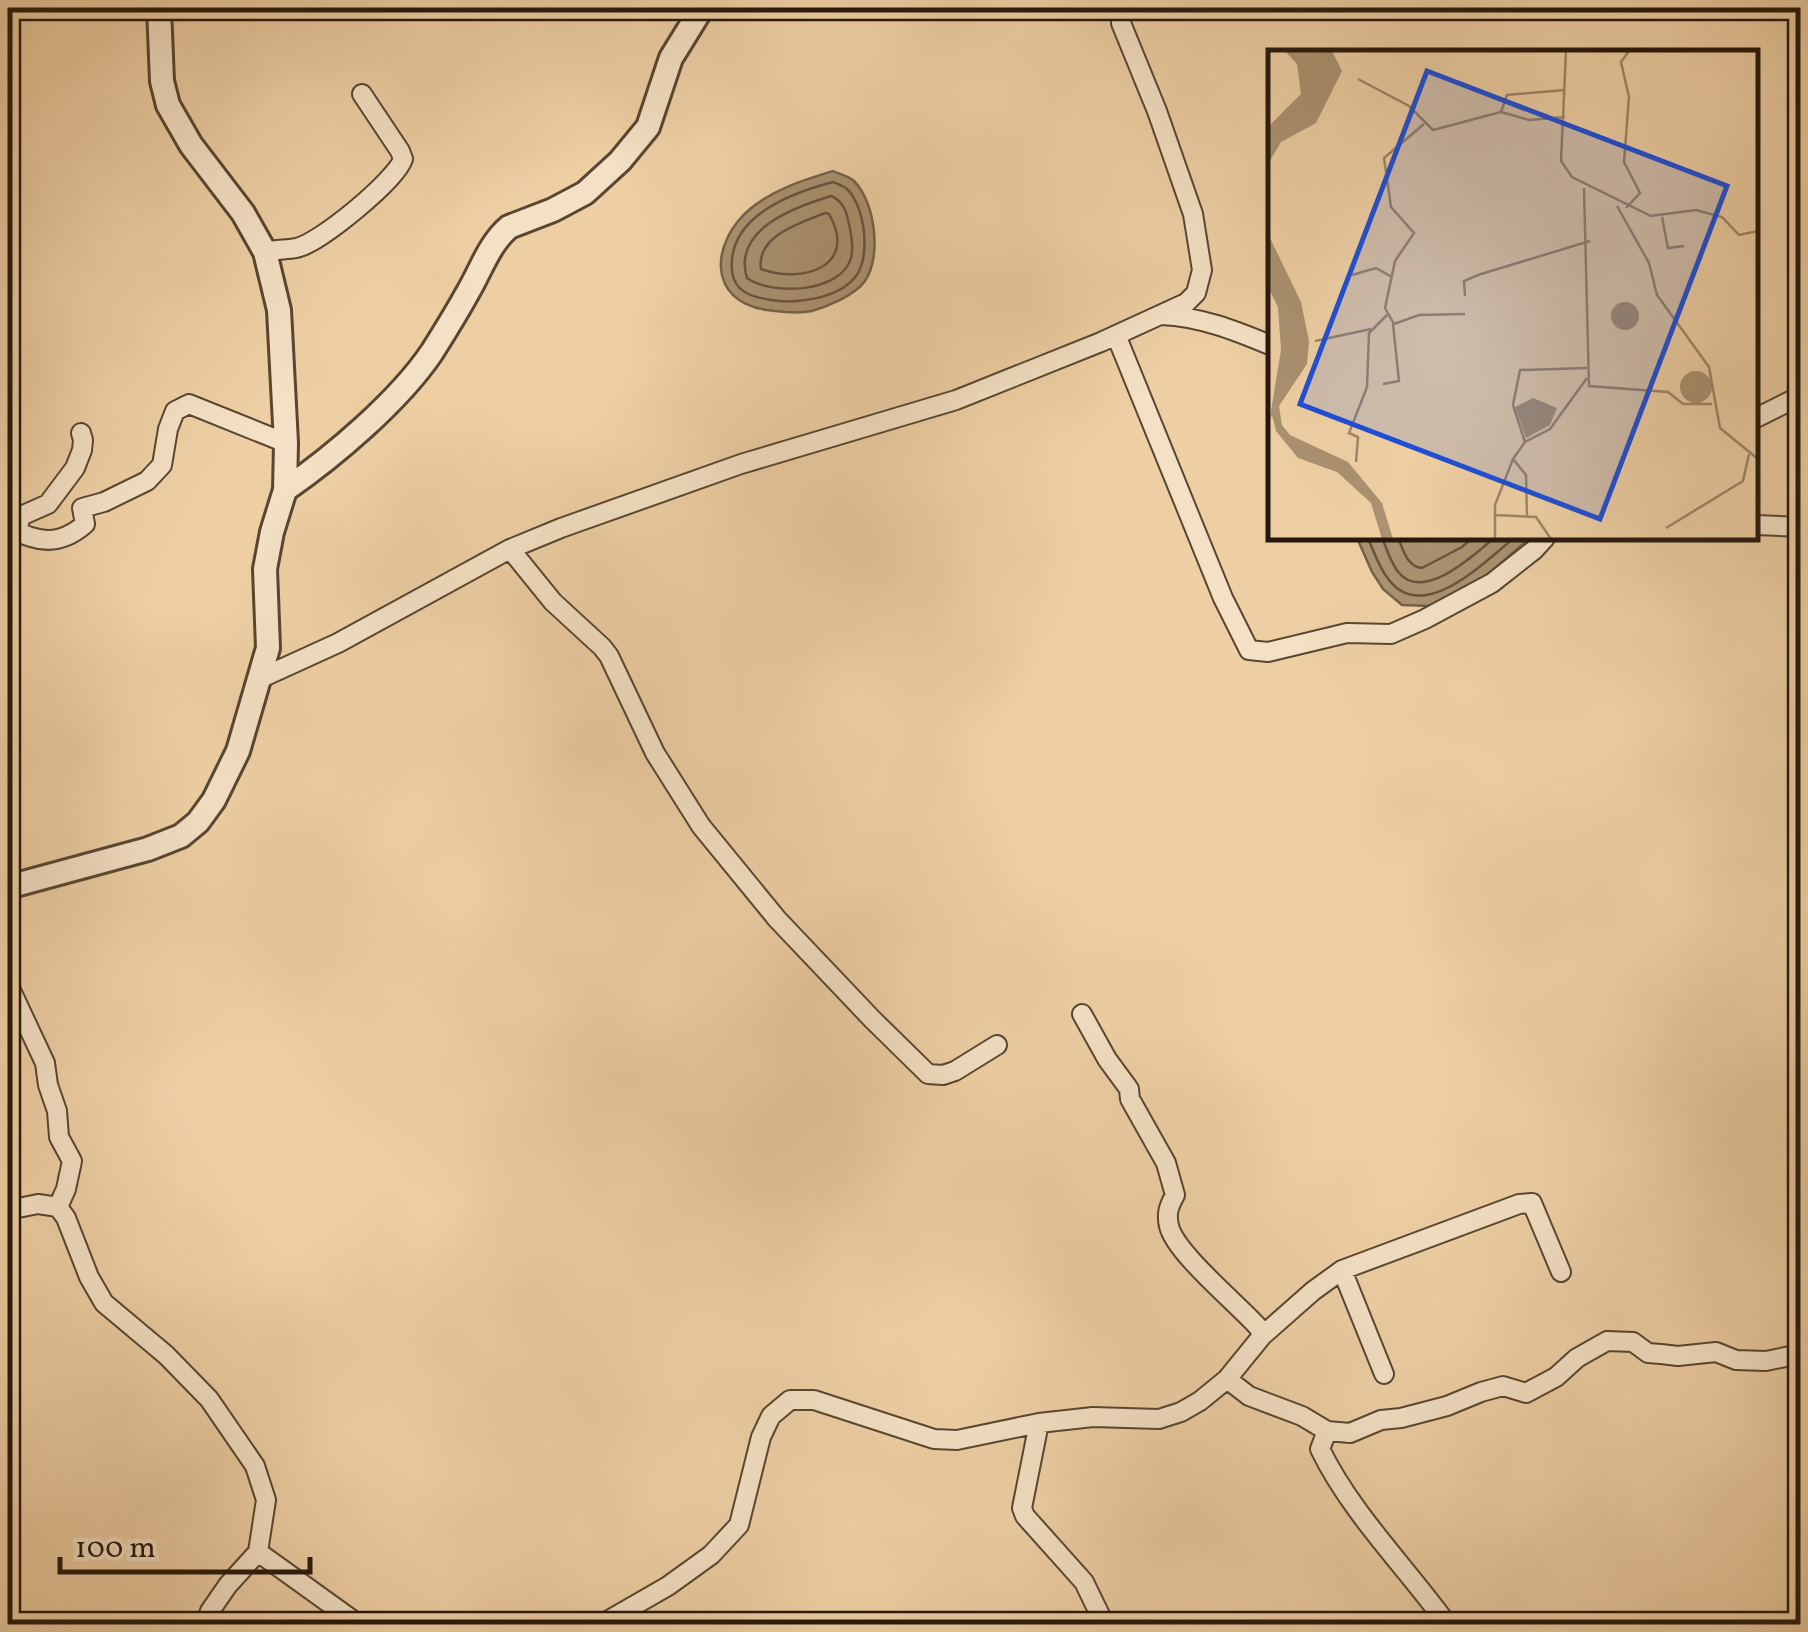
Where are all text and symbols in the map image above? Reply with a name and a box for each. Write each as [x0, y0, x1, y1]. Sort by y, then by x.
inset map [1268, 50, 1758, 540]
scale bar [60, 1512, 310, 1574]
text: 100 m [75, 1528, 156, 1570]

